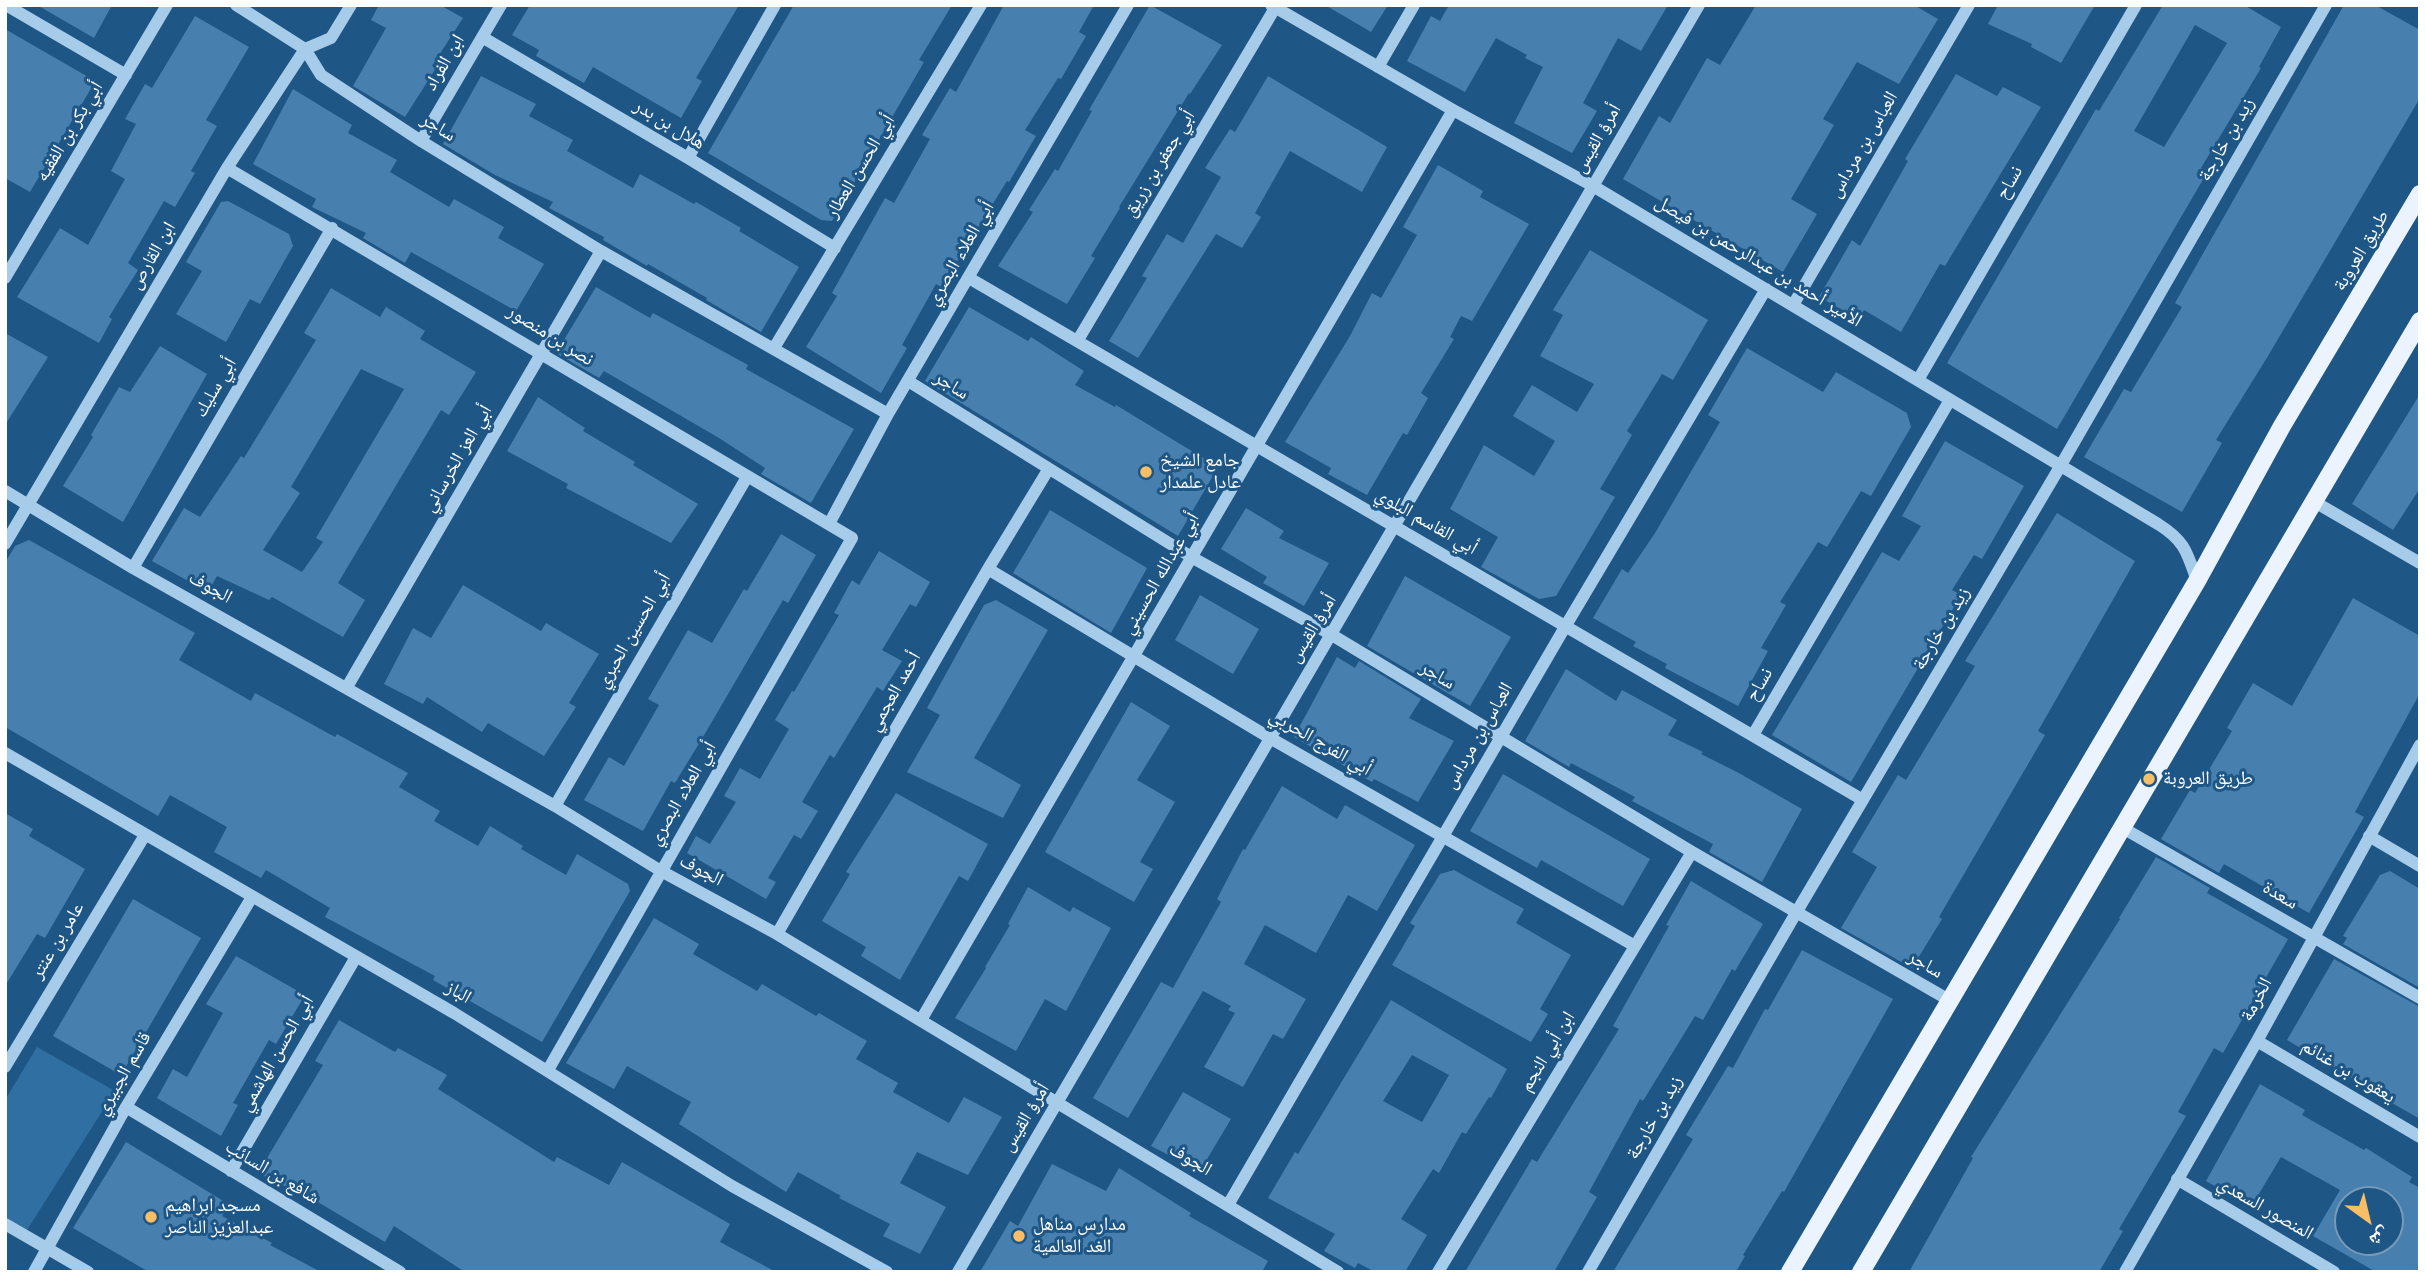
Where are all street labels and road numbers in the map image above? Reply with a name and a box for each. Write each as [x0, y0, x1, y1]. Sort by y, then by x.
street label: ابن الفراد [420, 31, 470, 95]
street label: أبي بكر بن الفقيه [31, 78, 109, 186]
street label: العباس بن مرداس [1824, 88, 1904, 202]
street label: زيد بن خارجة [2194, 94, 2260, 186]
street label: هلال بن بدر [629, 95, 709, 155]
street label: أمرؤ القيس [1569, 100, 1627, 178]
street label: أبي جعفر بن زريق [1119, 106, 1201, 222]
street label: ساجر [416, 109, 460, 147]
street label: أبي الحسن العطار [821, 111, 901, 223]
street label: نساح [1991, 162, 2029, 204]
street label: الأمير أحمد بن عبدالرحمن بن فيصل [1650, 191, 1866, 333]
street label: أبي العلاء البصري [922, 198, 1000, 310]
street label: طريق العروبة [2329, 207, 2395, 295]
street label: ابن القارص [125, 218, 181, 294]
street label: نصر بن منصور [502, 300, 598, 372]
street label: أبي سليك [190, 354, 242, 422]
street label: ساجر [929, 367, 973, 405]
street label: أبي العز الخرساني [418, 401, 498, 517]
street label: أبي القاسم البلوي [1371, 484, 1481, 560]
street label: أبي عبدالله الحسيني [1117, 509, 1205, 639]
street label: الجوف [184, 567, 236, 609]
street label: أبي الحسين الحبري [592, 569, 676, 693]
street label: زيد بن خارجة [1908, 583, 1976, 675]
street label: أمرؤ القيس [1284, 590, 1342, 668]
street label: أحمد العجمي [863, 648, 927, 736]
street label: ساجر [1415, 657, 1459, 695]
street label: نساح [1741, 664, 1779, 706]
street label: العباس بن مرداس [1439, 679, 1519, 793]
street label: أبي الفرج الحربي [1265, 705, 1375, 781]
street label: أبي العلاء البصري [644, 738, 722, 850]
street label: الجوف [675, 850, 727, 892]
street label: سعدة [2258, 877, 2302, 915]
street label: عامر بن عنتر [26, 899, 90, 983]
street label: ساجر [1903, 946, 1947, 984]
street label: الخرمة [2236, 974, 2278, 1026]
street label: الباز [441, 977, 475, 1009]
street label: أبي الحسن الهاشمي [235, 992, 319, 1116]
street label: ابن أبي النجم [1515, 1008, 1581, 1096]
street label: قاسم الجبيري [91, 1028, 157, 1120]
street label: يعقوب بن غنائم [2297, 1035, 2399, 1109]
street label: زيد بن خارجة [1622, 1072, 1688, 1164]
street label: أمرؤ القيس [997, 1079, 1055, 1157]
street label: شافع بن السائب [221, 1136, 323, 1210]
street label: الجوف [1164, 1138, 1216, 1182]
street label: المنصور السعدي [2213, 1172, 2317, 1246]

